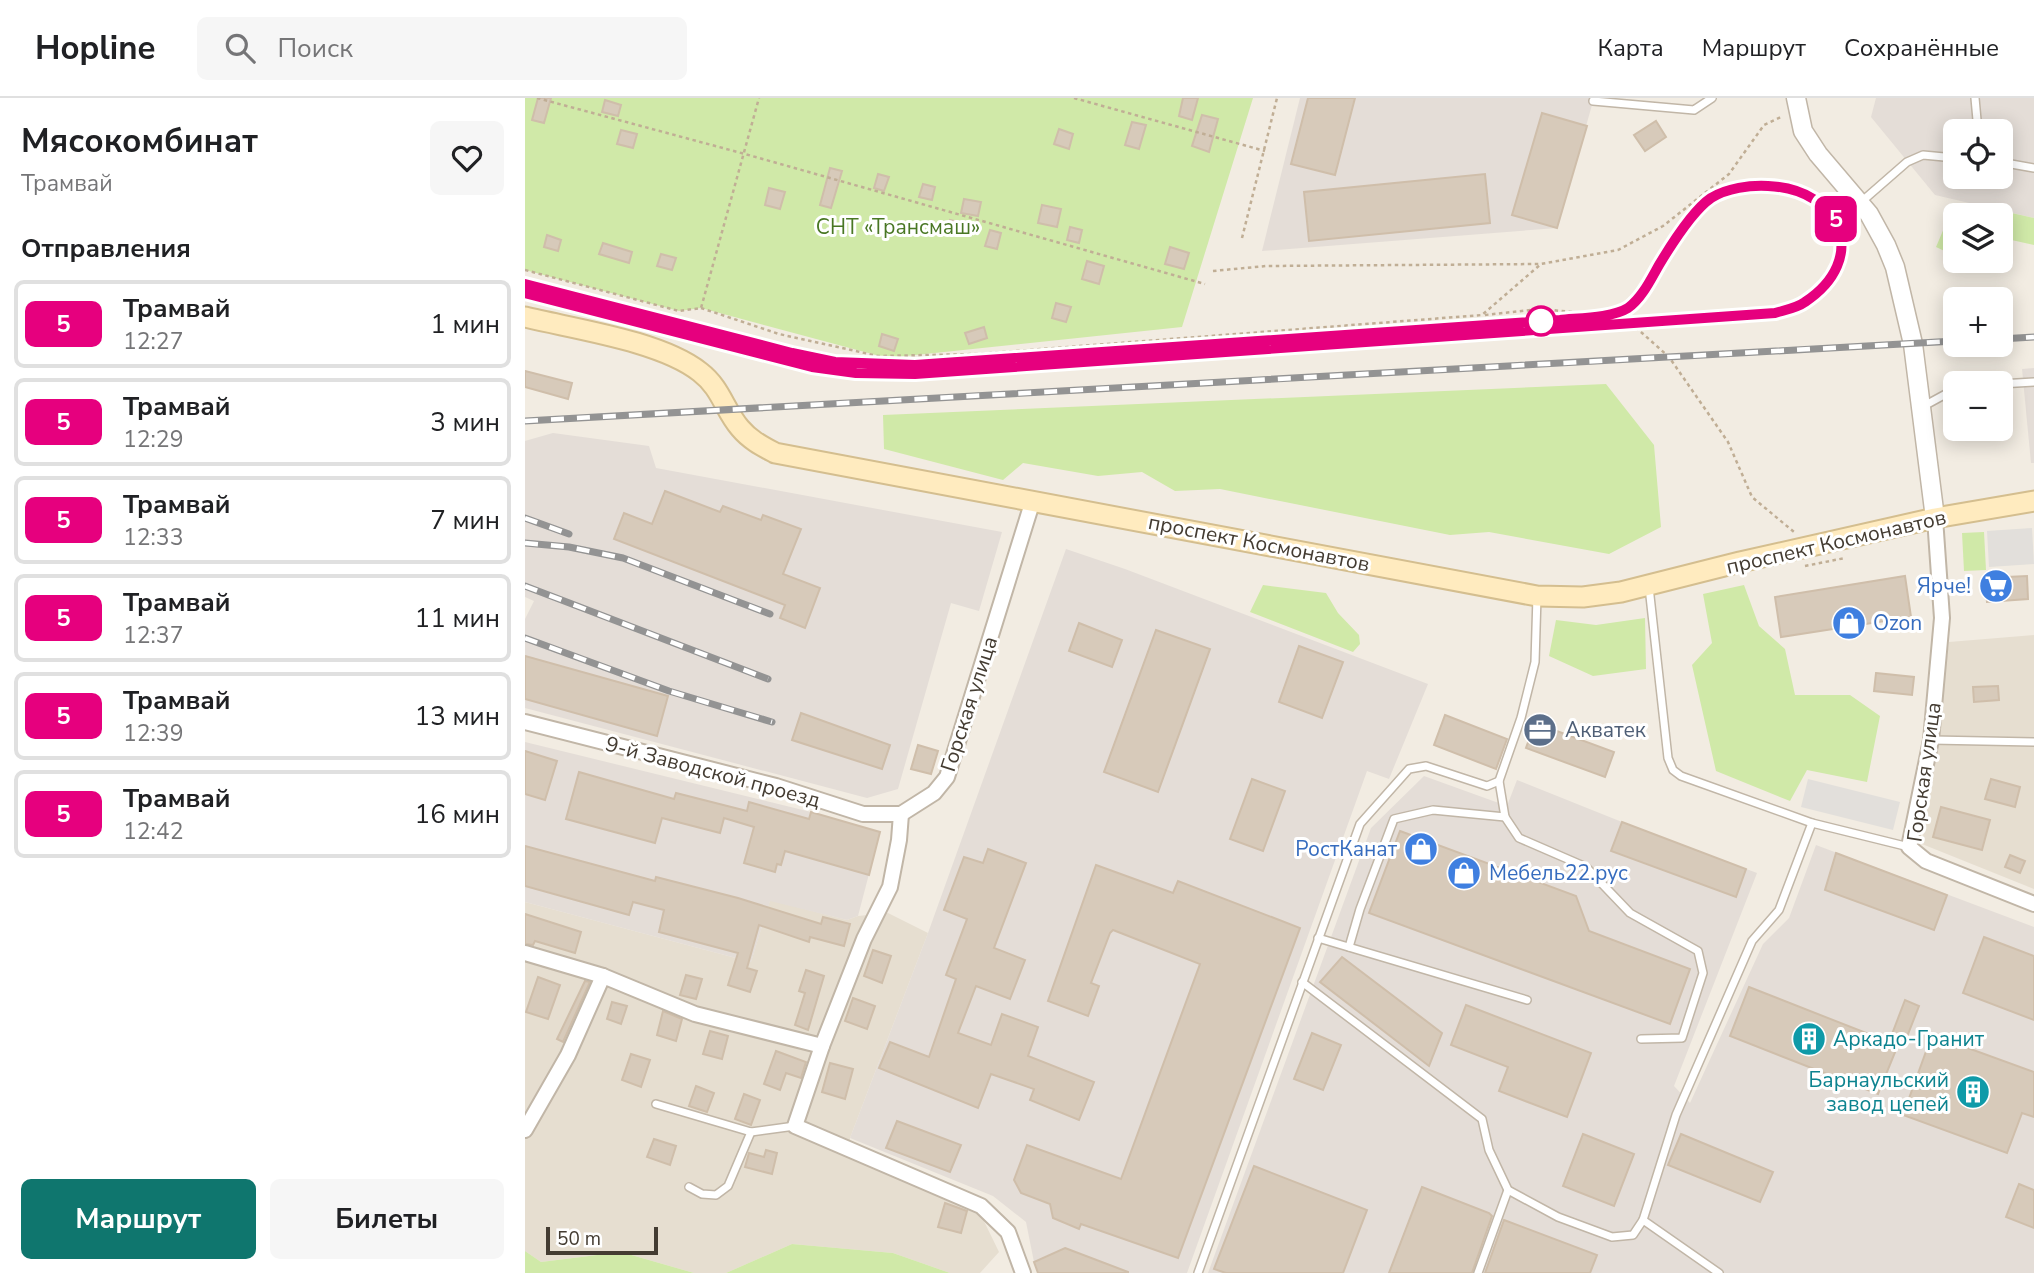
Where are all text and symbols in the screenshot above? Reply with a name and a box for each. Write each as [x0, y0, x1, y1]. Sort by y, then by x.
search box [197, 17, 687, 80]
text: Hopline [35, 26, 155, 71]
icon: search [221, 29, 259, 67]
text: Поиск [277, 31, 353, 66]
text: Карта [1598, 32, 1664, 64]
text: Маршрут [1702, 32, 1806, 64]
text: Сохранённые [1844, 32, 1999, 64]
text: Мясокомбинат [21, 119, 258, 164]
map controls [1943, 119, 2013, 441]
button: locate [1943, 119, 2013, 189]
button: heart [430, 121, 504, 195]
text: Трамвай [21, 168, 113, 199]
line badge: 5 [1813, 196, 1859, 242]
text: 5 [1829, 203, 1843, 235]
button: layers [1943, 203, 2013, 273]
park label: СНТ «Трансмаш» [816, 213, 980, 241]
text: Отправления [21, 231, 191, 266]
button: + [1943, 287, 2013, 357]
text: Трамвай [123, 291, 231, 326]
unlabelled marker [1526, 306, 1556, 336]
text: 1 мин [430, 307, 500, 342]
text: 5 [56, 308, 71, 340]
text: 12:27 [123, 326, 183, 357]
button: − [1943, 371, 2013, 441]
text: Трамвай [123, 389, 231, 424]
text: 3 мин [430, 405, 500, 440]
text: 5 [56, 406, 71, 438]
text: 12:29 [123, 424, 183, 455]
text: Трамвай [123, 487, 231, 522]
text: 7 мин [430, 503, 500, 538]
street label: проспект Космонавтов [1723, 503, 1949, 581]
text: 5 [56, 504, 71, 536]
street label: проспект Космонавтов [1146, 508, 1372, 578]
text: 12:33 [123, 522, 183, 553]
supermarket icon: Ярче! [1977, 567, 2015, 605]
place label: Ярче! [1917, 572, 1971, 600]
text: Трамвай [123, 585, 231, 620]
text: 11 мин [415, 601, 500, 636]
text: 5 [56, 602, 71, 634]
shop icon: Ozon [1830, 604, 1868, 642]
place label: Ozon [1873, 609, 1922, 637]
text: 12:37 [123, 620, 183, 651]
street label: Горская улица [934, 633, 1004, 775]
text: Трамвай [123, 683, 231, 718]
text: 13 мин [415, 699, 500, 734]
text: 5 [56, 700, 71, 732]
street label: Горская улица [1900, 700, 1948, 844]
office icon: Акватек [1521, 711, 1559, 749]
place label: Акватек [1565, 716, 1647, 744]
text: 12:39 [123, 718, 183, 749]
street label: 9-й Заводской проезд [602, 730, 824, 814]
text: Трамвай [123, 781, 231, 816]
text: 16 мин [415, 797, 500, 832]
text: 5 [56, 798, 71, 830]
text: 12:42 [123, 816, 183, 847]
shop icon: РостКанат [1402, 830, 1440, 868]
place label: РостКанат [1295, 835, 1398, 863]
shop icon: Мебель22.рус [1445, 854, 1483, 892]
place label: Мебель22.рус [1489, 859, 1628, 887]
building icon: Аркадо-Гранит [1790, 1020, 1828, 1058]
place label: Аркадо-Гранит [1833, 1025, 1985, 1053]
place label: Барнаульский завод цепей [1809, 1066, 1949, 1118]
building icon: Барнаульский завод цепей [1954, 1073, 1992, 1111]
button: Маршрут [21, 1179, 256, 1259]
button: Билеты [270, 1179, 504, 1259]
scale bar [546, 1224, 658, 1256]
text: 50 m [557, 1226, 601, 1252]

